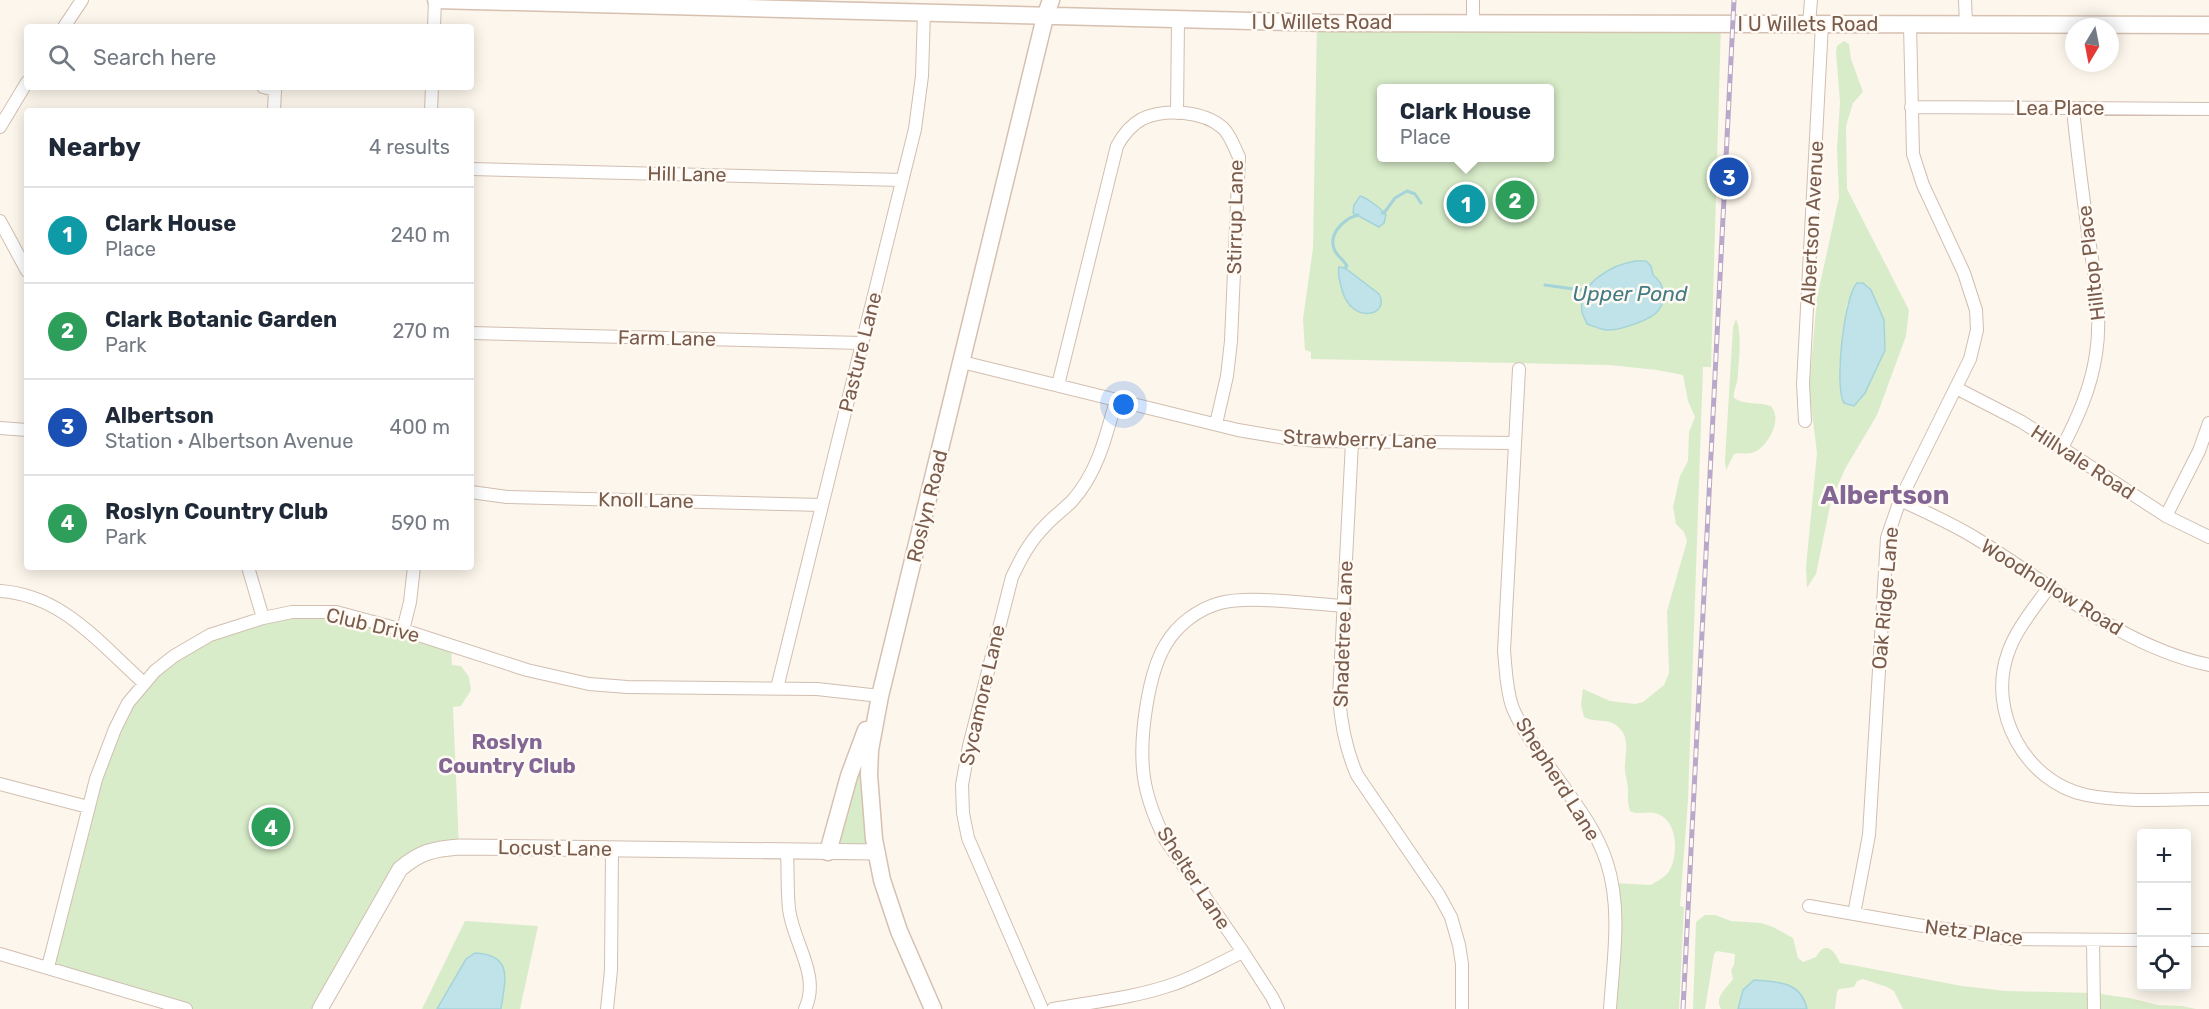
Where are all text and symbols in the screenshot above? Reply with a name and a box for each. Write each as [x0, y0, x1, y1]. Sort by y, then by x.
street label: I U Willets Road [1252, 10, 1393, 34]
street label: I U Willets Road [1738, 12, 1879, 36]
north arrow [2065, 18, 2119, 72]
search box [24, 24, 474, 90]
icon: search [45, 41, 78, 74]
text: Search here [93, 44, 216, 71]
popup [1377, 84, 1554, 162]
street label: Lea Place [2015, 96, 2105, 120]
text: Clark House [1400, 98, 1531, 125]
text: Place [1400, 125, 1451, 149]
text: Nearby [48, 132, 141, 163]
text: 4 results [369, 135, 450, 159]
street label: Albertson Avenue [1796, 140, 1828, 306]
pin: 3 [1710, 154, 1748, 200]
street label: Stirrup Lane [1222, 159, 1248, 275]
street label: Hill Lane [647, 161, 727, 187]
pin: 2 [1496, 178, 1534, 222]
pin: 1 [1446, 182, 1486, 226]
street label: Hilltop Place [2072, 204, 2110, 322]
text: Clark House [105, 210, 236, 237]
text: 1 [63, 223, 72, 247]
text: 240 m [391, 223, 450, 247]
text: Place [105, 237, 156, 261]
water label: Upper Pond [1573, 281, 1688, 306]
street label: Pasture Lane [833, 289, 887, 415]
text: Clark Botanic Garden [105, 306, 337, 333]
text: 2 [61, 319, 74, 343]
text: 270 m [393, 319, 450, 343]
street label: Farm Lane [618, 325, 716, 351]
text: Park [105, 333, 147, 357]
your location [1109, 390, 1138, 419]
text: Albertson [105, 402, 214, 429]
text: 3 [61, 415, 74, 439]
text: 400 m [390, 415, 450, 439]
street label: Hillvale Road [2027, 420, 2139, 504]
street label: Strawberry Lane [1283, 424, 1437, 454]
text: Station · Albertson Avenue [105, 429, 353, 453]
street label: Roslyn Road [901, 447, 953, 565]
district label: Albertson [1821, 480, 1949, 511]
street label: Knoll Lane [598, 487, 694, 513]
text: Roslyn Country Club [105, 498, 328, 525]
text: 4 [61, 511, 74, 535]
text: 590 m [391, 511, 450, 535]
text: Park [105, 525, 147, 549]
street label: Oak Ridge Lane [1867, 526, 1903, 670]
street label: Woodhollow Road [1977, 534, 2127, 640]
street label: Shadetree Lane [1328, 560, 1358, 708]
street label: Club Drive [324, 603, 422, 647]
street label: Sycamore Lane [954, 622, 1010, 768]
street label: Shepherd Lane [1510, 713, 1606, 845]
district label: Roslyn Country Club [438, 729, 576, 778]
pin: 4 [252, 804, 290, 850]
street label: Shelter Lane [1152, 822, 1236, 934]
map controls [2137, 829, 2191, 991]
button: + [2137, 829, 2191, 883]
street label: Locust Lane [498, 835, 612, 861]
button: − [2137, 883, 2191, 937]
street label: Netz Place [1923, 914, 2025, 950]
button: locate [2137, 937, 2191, 991]

